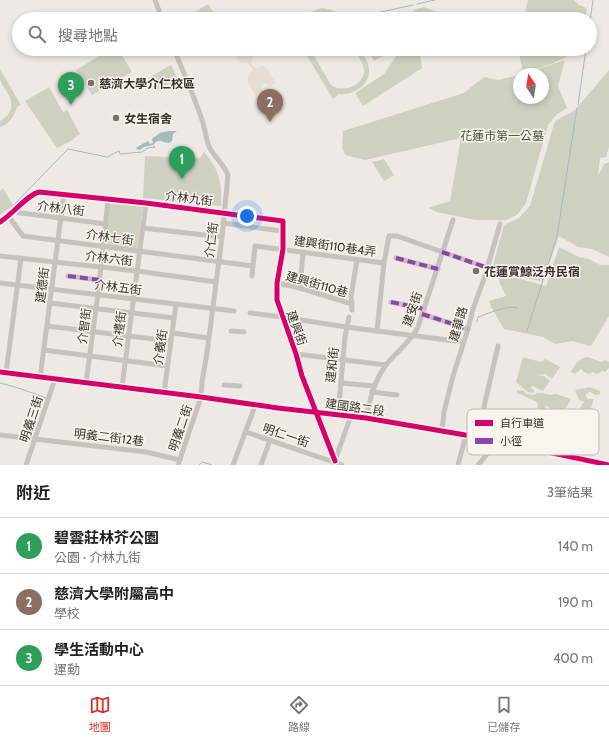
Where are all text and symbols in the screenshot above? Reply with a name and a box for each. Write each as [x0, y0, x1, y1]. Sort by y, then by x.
search box [12, 12, 597, 56]
icon: search [26, 23, 48, 45]
text: 搜尋地點 [58, 27, 118, 45]
north arrow [513, 68, 549, 104]
pin: 3 [58, 72, 84, 105]
place label: 慈濟大學介仁校區 [99, 76, 195, 91]
marker: 慈濟大學介仁校區 [86, 78, 96, 88]
pin: 2 [257, 89, 283, 122]
place label: 女生宿舍 [124, 111, 172, 126]
marker: 女生宿舍 [111, 113, 121, 123]
park label: 花蓮市第一公墓 [460, 128, 544, 143]
pin: 1 [169, 146, 195, 179]
street label: 介林九街 [164, 188, 214, 208]
street label: 介林八街 [36, 198, 86, 218]
your location [237, 206, 257, 226]
street label: 介仁街 [201, 221, 221, 259]
street label: 介林七街 [85, 226, 135, 248]
street label: 建興街110巷4弄 [293, 233, 377, 259]
street label: 介林六街 [84, 248, 134, 268]
place label: 花蓮賞鯨泛舟民宿 [484, 264, 580, 279]
street label: 建德街 [32, 266, 52, 304]
marker: 花蓮賞鯨泛舟民宿 [471, 266, 481, 276]
street label: 建興街110巷 [284, 268, 350, 300]
street label: 介林五街 [93, 277, 143, 297]
street label: 建安街 [399, 290, 425, 328]
street label: 建華路 [446, 305, 470, 343]
street label: 介智街 [74, 307, 94, 345]
street label: 建興街 [284, 309, 310, 347]
street label: 介禮街 [109, 310, 129, 348]
street label: 介義街 [150, 328, 170, 366]
street label: 建和街 [323, 346, 341, 384]
street label: 明義三街 [16, 394, 46, 444]
street label: 建國路二段 [324, 395, 386, 419]
street label: 明義二街 [165, 403, 195, 453]
legend [467, 409, 599, 455]
text: 自行車道 [500, 416, 544, 430]
street label: 明仁一街 [261, 420, 311, 450]
street label: 明義二街12巷 [73, 425, 145, 449]
text: 小徑 [500, 434, 522, 448]
text: 附近 [16, 483, 50, 503]
text: 3筆結果 [547, 484, 593, 500]
text: 碧雲莊林芥公園 [54, 529, 159, 547]
text: 1 [27, 538, 31, 554]
text: 140 m [558, 538, 593, 554]
text: 公園 · 介林九街 [54, 549, 141, 565]
text: 慈濟大學附屬高中 [54, 585, 174, 603]
text: 2 [26, 594, 32, 610]
text: 190 m [558, 594, 593, 610]
text: 學校 [54, 605, 80, 621]
text: 學生活動中心 [54, 641, 144, 659]
text: 3 [25, 650, 33, 666]
text: 400 m [553, 650, 593, 666]
text: 運動 [54, 661, 80, 677]
tab: 地圖 [89, 694, 111, 734]
tab: 路線 [288, 694, 310, 734]
tab: 已儲存 [487, 694, 520, 734]

